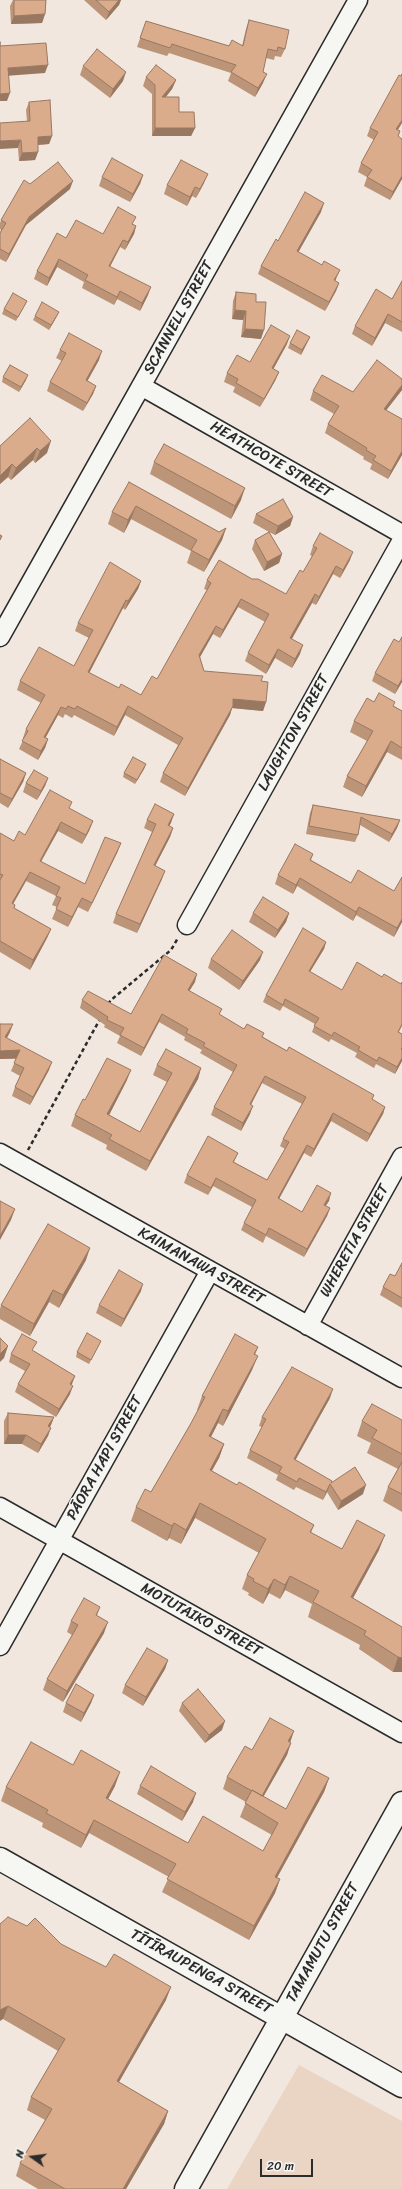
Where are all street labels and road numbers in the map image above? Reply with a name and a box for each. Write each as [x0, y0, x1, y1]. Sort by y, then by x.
street label: SCANNELL STREET [140, 258, 218, 378]
street label: HEATHCOTE STREET [207, 418, 335, 502]
street label: LAUGHTON STREET [255, 672, 333, 794]
street label: WHERETIA STREET [317, 1182, 393, 1300]
street label: KAIMANAWA STREET [135, 1224, 267, 1308]
street label: PĀORA HAPI STREET [63, 1393, 147, 1523]
street label: MOTUTAIKO STREET [138, 1579, 264, 1661]
street label: TAMAMUTU STREET [283, 1880, 363, 2006]
street label: TĪTĪRAUPENGA STREET [127, 1926, 275, 2018]

